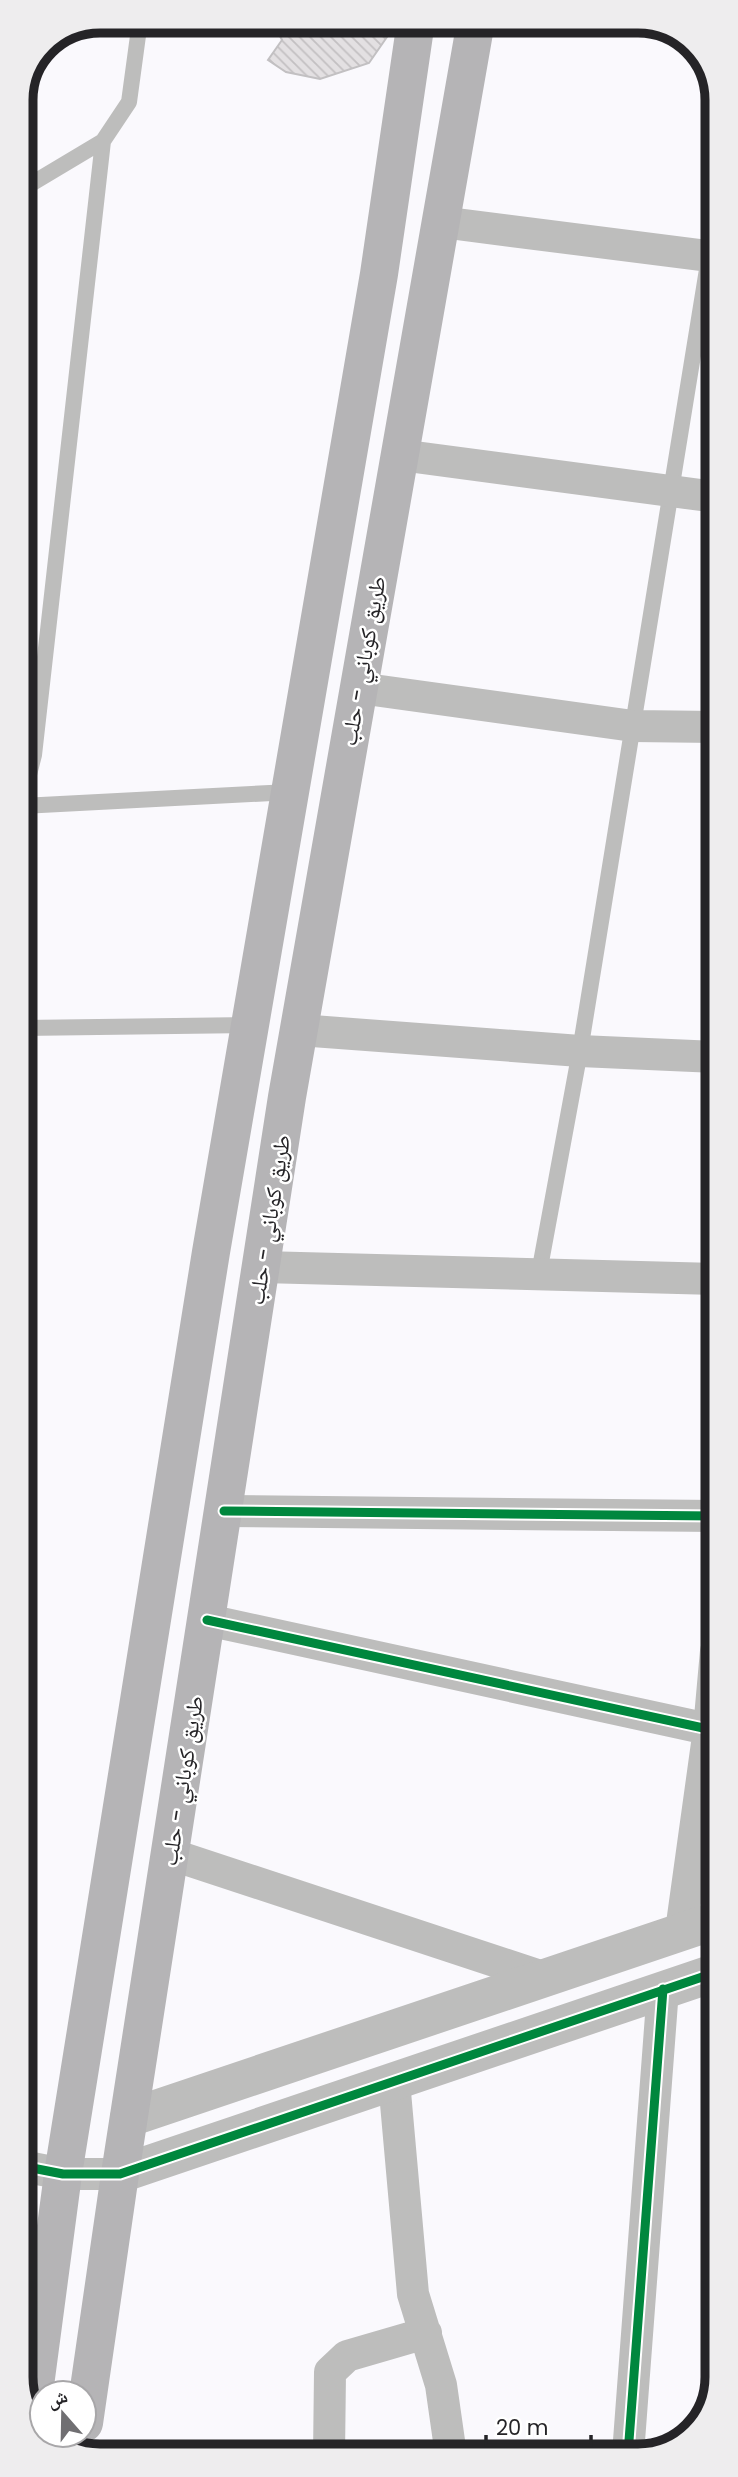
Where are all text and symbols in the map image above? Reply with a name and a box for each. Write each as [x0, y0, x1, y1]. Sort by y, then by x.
street label: طريق كوباني - حلب [332, 574, 396, 749]
street label: طريق كوباني - حلب [240, 1133, 301, 1308]
street label: طريق كوباني - حلب [153, 1694, 214, 1869]
north arrow [28, 2379, 98, 2449]
text: ش [43, 2382, 71, 2415]
scale bar [486, 2404, 591, 2448]
text: 20 m [496, 2413, 549, 2442]

